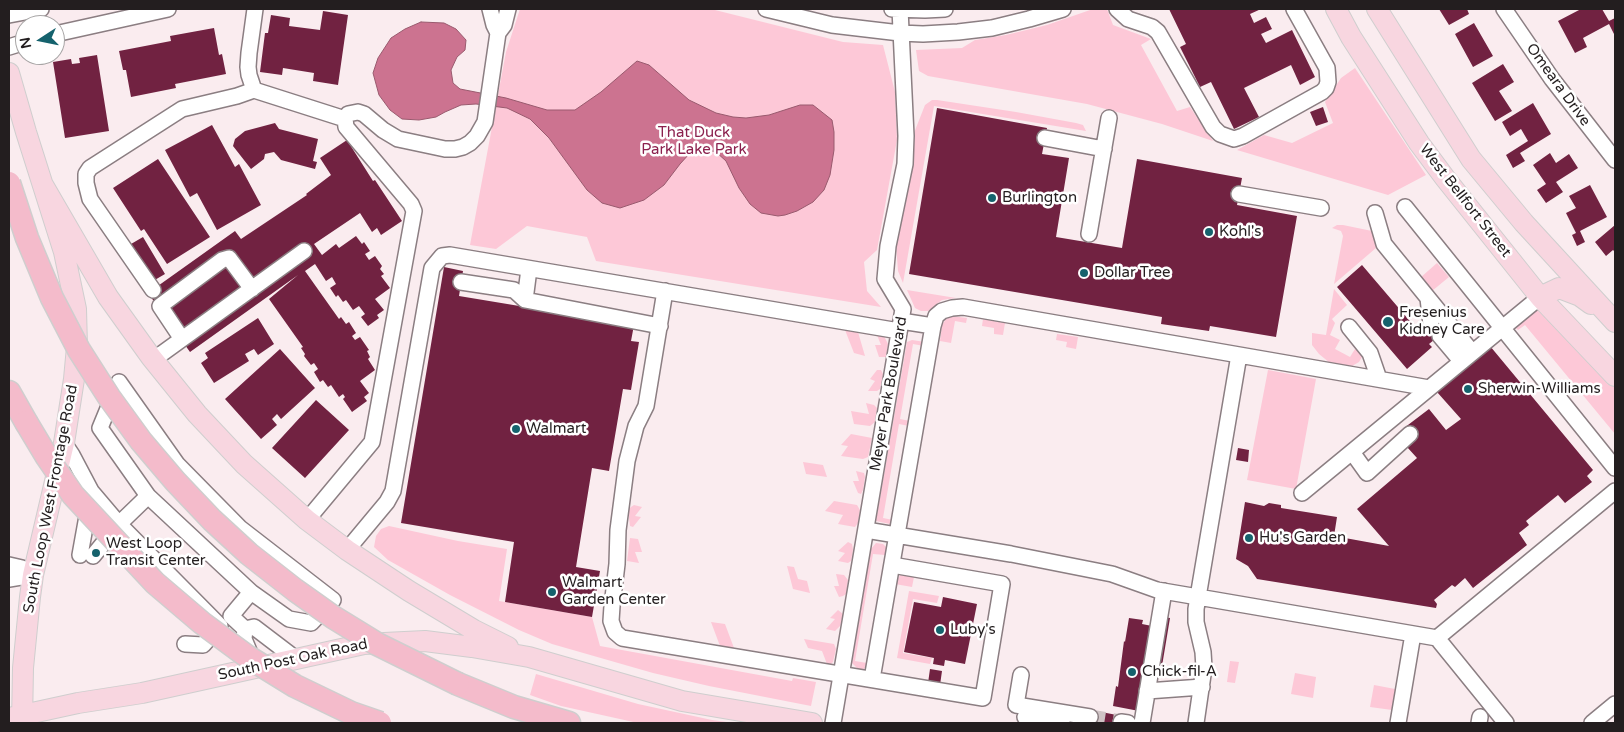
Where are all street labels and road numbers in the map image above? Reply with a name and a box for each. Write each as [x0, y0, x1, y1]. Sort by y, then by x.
street label: Omeara Drive [1522, 40, 1594, 130]
street label: West Bellfort Street [1415, 141, 1515, 261]
street label: Meyer Park Boulevard [867, 315, 911, 473]
street label: South Loop West Frontage Road [20, 383, 82, 615]
street label: South Post Oak Road [217, 635, 369, 685]

